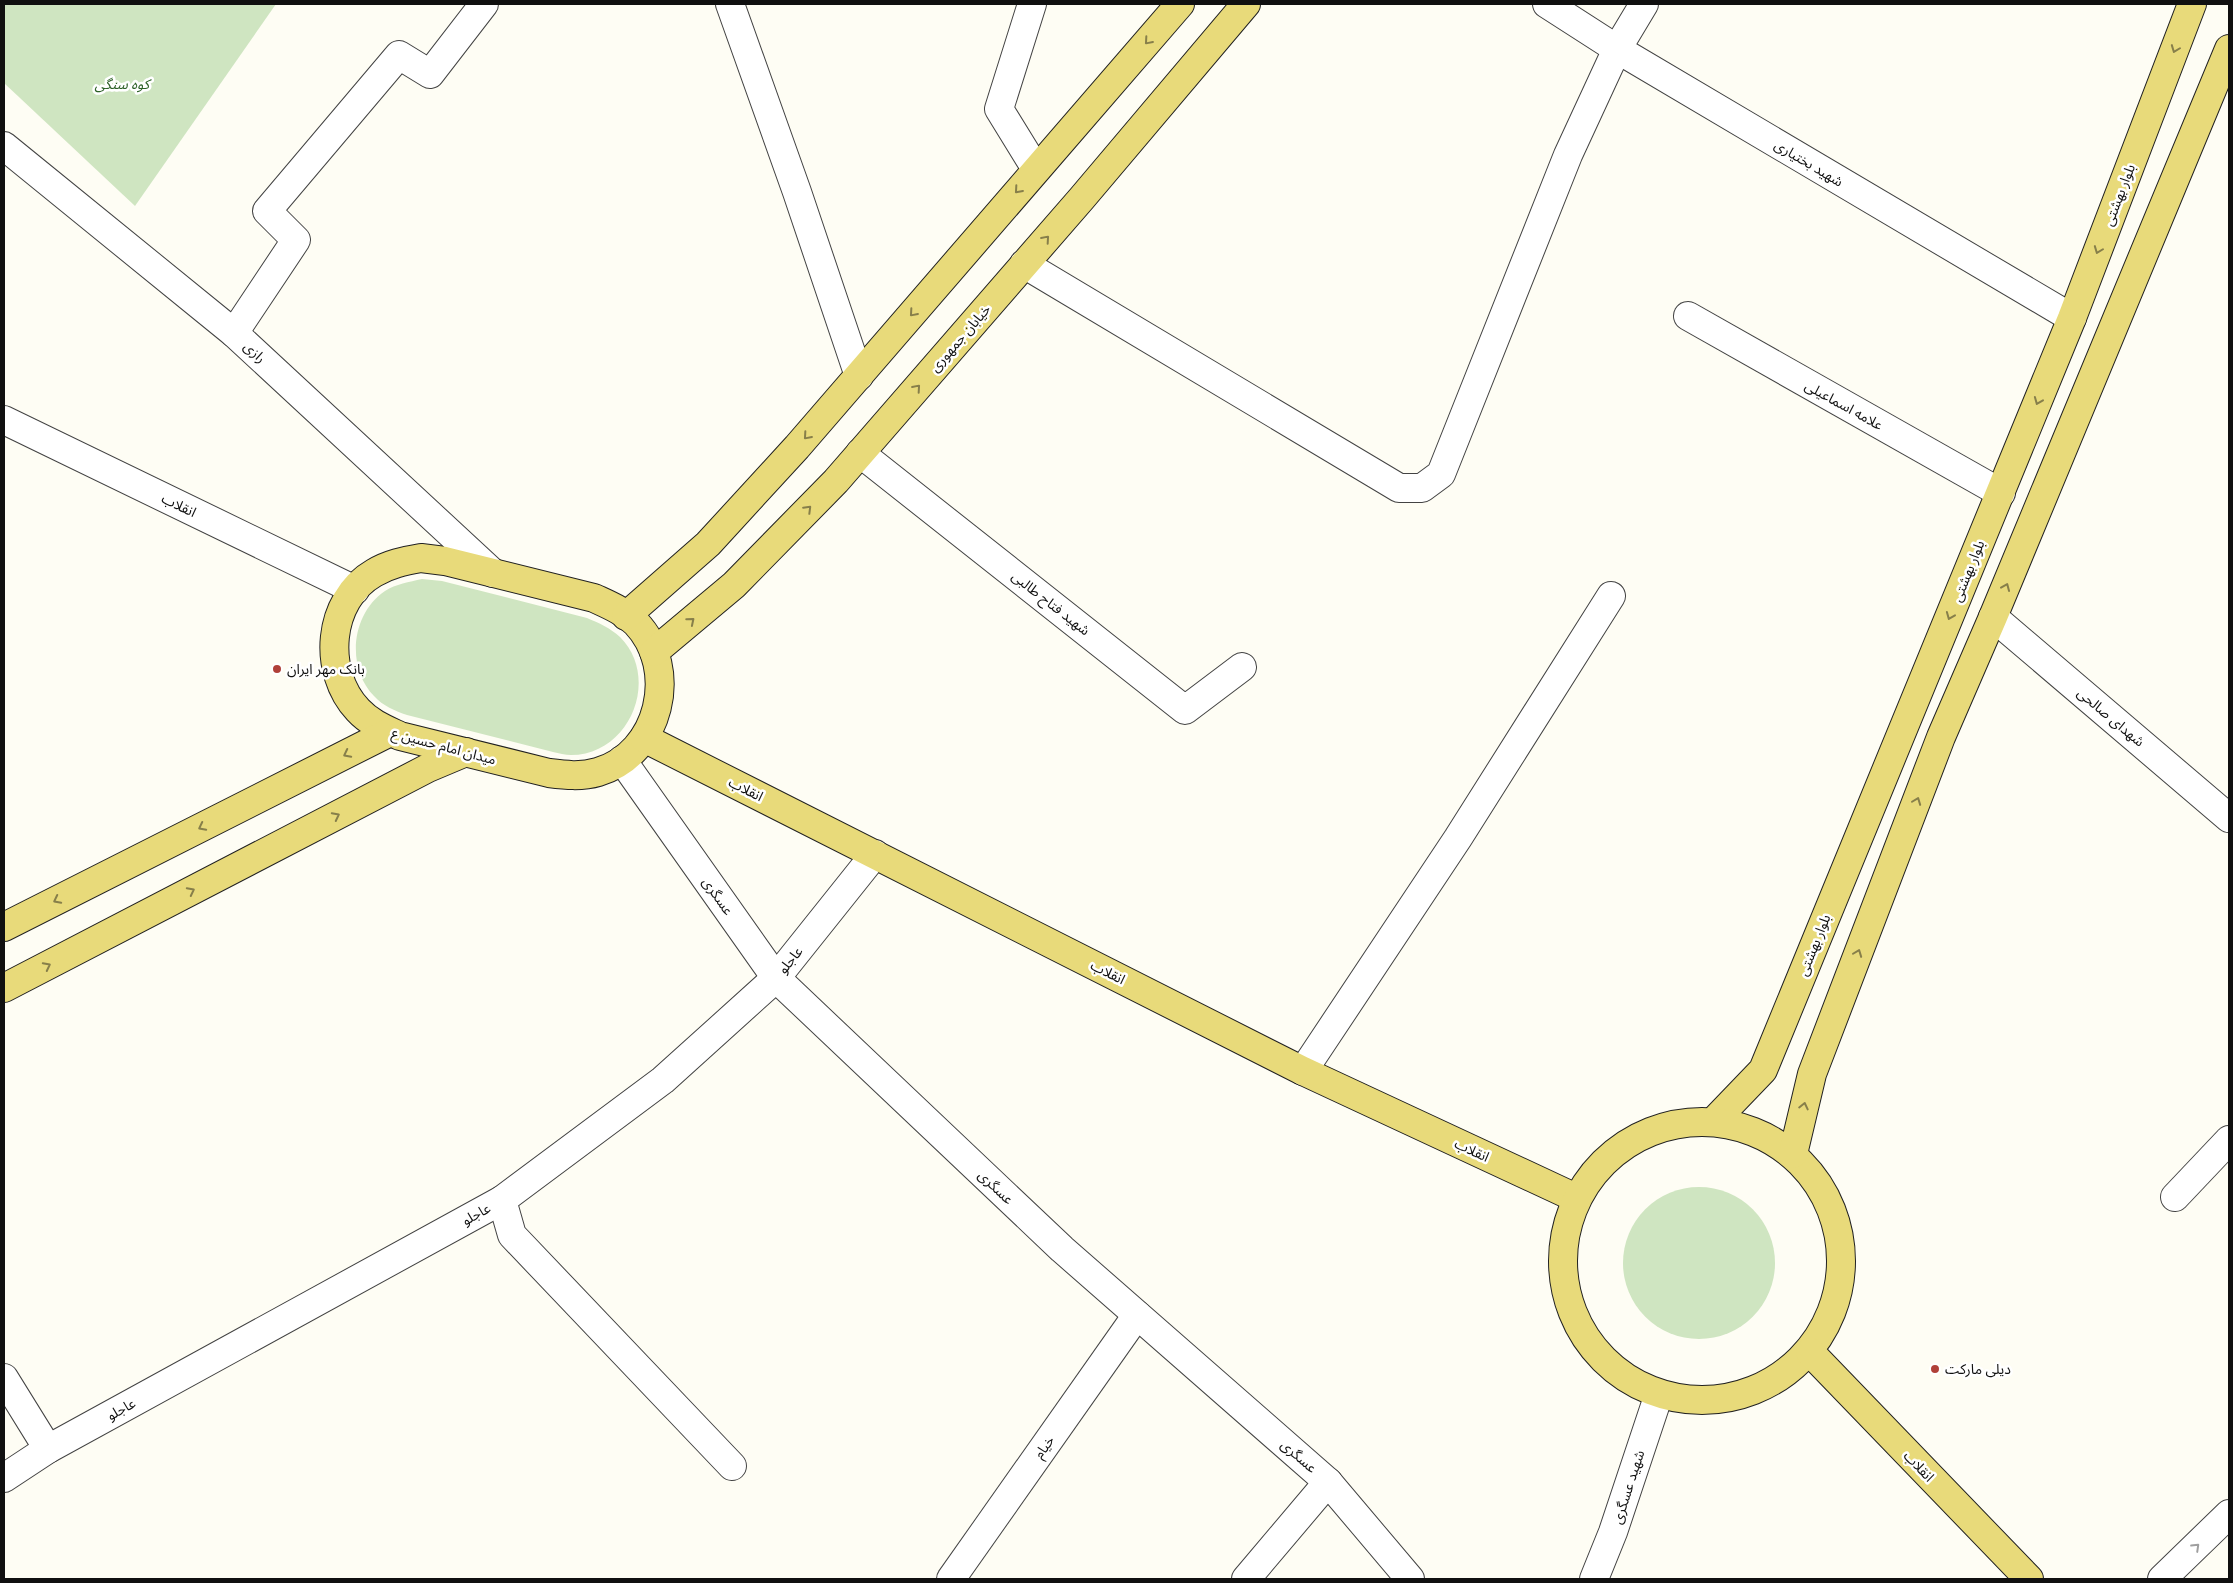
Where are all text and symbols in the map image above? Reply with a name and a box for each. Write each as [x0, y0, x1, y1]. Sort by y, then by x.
one-way arrow [1144, 35, 1153, 44]
one-way arrow [2171, 44, 2181, 53]
park label: کوه سنگی [95, 74, 153, 93]
street label: شهید بختیاری [1771, 135, 1847, 191]
street label: بلوار بهشتی [2098, 161, 2139, 228]
one-way arrow [1015, 184, 1024, 193]
one-way arrow [1041, 235, 1050, 244]
one-way arrow [2094, 245, 2104, 254]
street label: خیابان جمهوری [925, 300, 994, 376]
one-way arrow [909, 308, 918, 317]
street label: رازی [240, 337, 271, 367]
street label: علامه اسماعیلی [1802, 375, 1887, 434]
one-way arrow [911, 384, 920, 393]
one-way arrow [2034, 396, 2045, 405]
one-way arrow [803, 431, 812, 440]
street label: انقلاب [159, 488, 200, 521]
one-way arrow [802, 506, 811, 515]
street label: بلوار بهشتی [1947, 537, 1989, 604]
street label: شهید فتاح طالبی [1007, 566, 1094, 641]
one-way arrow [2000, 583, 2010, 592]
one-way arrow [1945, 611, 1956, 620]
one-way arrow [685, 618, 694, 627]
place label: بانک مهر ایران [287, 659, 365, 678]
marker: بانک مهر ایران [271, 663, 283, 675]
street label: شهدای صالحی [2074, 683, 2149, 750]
street label: میدان امام حسین ع [389, 722, 499, 771]
one-way arrow [343, 748, 352, 758]
street label: انقلاب [726, 772, 767, 805]
one-way arrow [1911, 798, 1921, 806]
one-way arrow [330, 812, 339, 822]
one-way arrow [198, 821, 207, 831]
street label: عسگری [699, 873, 738, 918]
one-way arrow [186, 887, 195, 897]
one-way arrow [53, 894, 62, 904]
street label: بلوار بهشتی [1793, 911, 1835, 978]
street label: عاجلو [773, 942, 806, 977]
one-way arrow [1852, 949, 1862, 958]
street label: انقلاب [1088, 955, 1129, 988]
one-way arrow [42, 962, 51, 972]
one-way arrow [1798, 1102, 1809, 1110]
street label: انقلاب [1452, 1133, 1493, 1166]
street label: عسگری [975, 1165, 1018, 1208]
street label: عاجلو [458, 1198, 494, 1229]
place label: دیلی مارکت [1945, 1359, 2011, 1378]
marker: دیلی مارکت [1929, 1363, 1941, 1375]
street label: عاجلو [103, 1393, 139, 1424]
street label: خیام [1029, 1431, 1060, 1463]
street label: عسگری [1277, 1435, 1322, 1477]
street label: انقلاب [1900, 1446, 1939, 1485]
street label: شهید عسگری [1607, 1448, 1648, 1526]
one-way arrow [2190, 1544, 2199, 1553]

